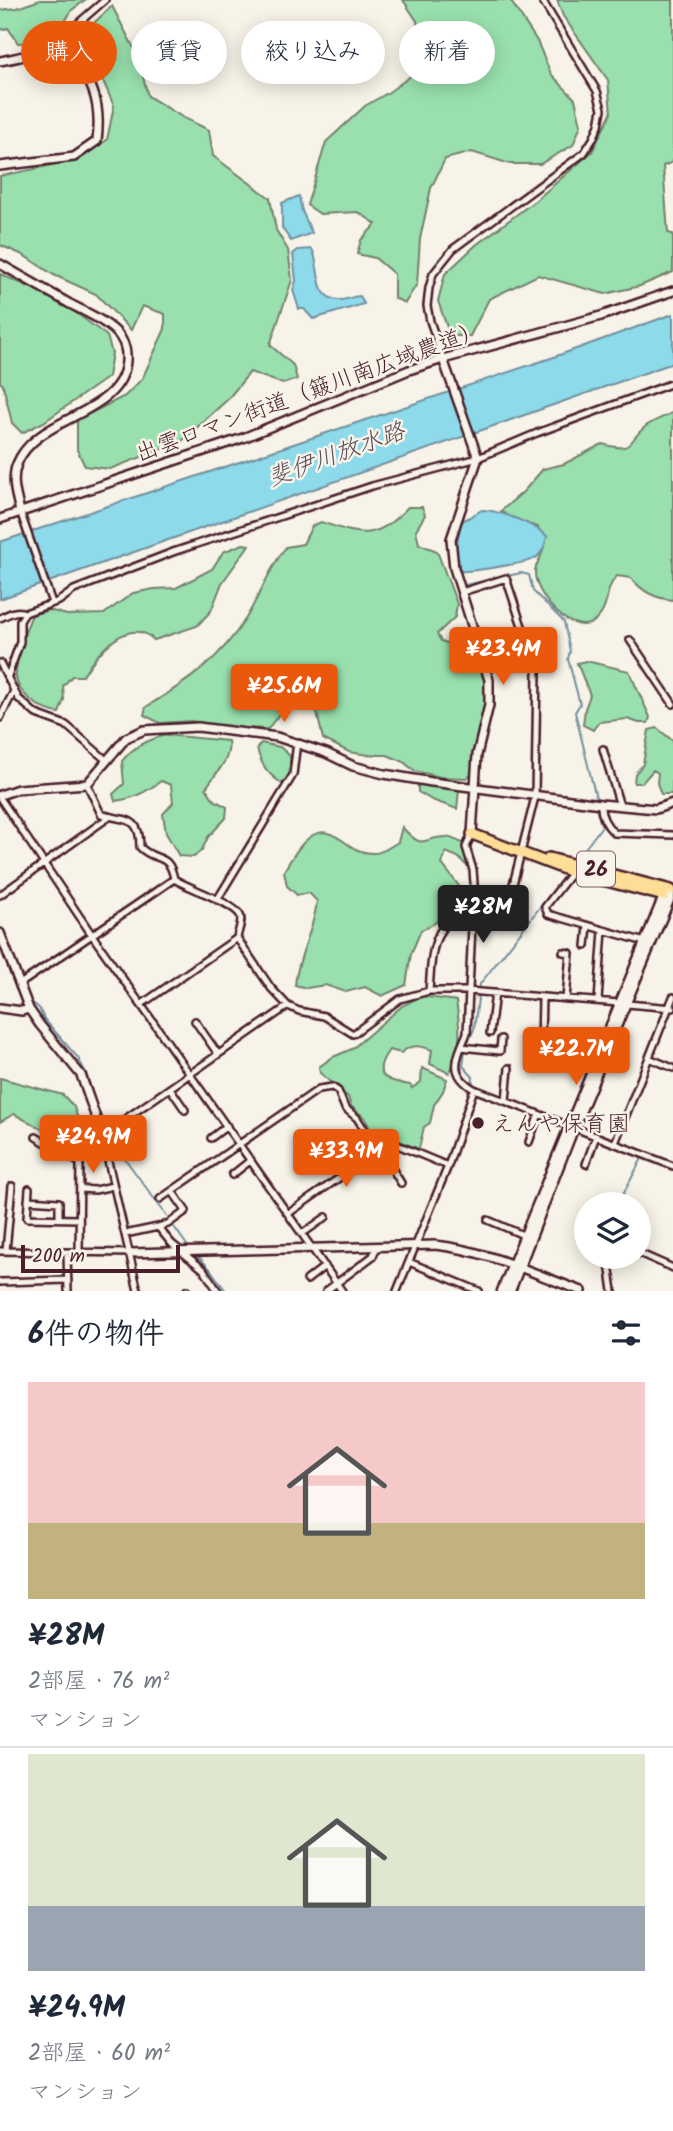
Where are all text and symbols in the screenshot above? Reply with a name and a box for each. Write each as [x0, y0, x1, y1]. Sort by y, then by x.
chip: 購入 [21, 21, 117, 84]
chip: 賃貸 [131, 21, 227, 84]
chip: 絞り込み [241, 21, 385, 84]
chip: 新着 [399, 21, 495, 84]
street label: 出雲ロマン街道（簸川南広域農道） [131, 313, 489, 473]
water label: 斐伊川放水路 [262, 412, 413, 498]
pin: ¥23.4M [446, 628, 560, 687]
text: ¥23.4M [465, 632, 541, 668]
pin: ¥25.6M [227, 664, 341, 724]
text: ¥25.6M [247, 669, 321, 705]
road number: 26 [577, 852, 615, 886]
pin: ¥28M [442, 886, 524, 945]
text: ¥28M [454, 890, 512, 926]
pin: ¥22.7M [519, 1028, 633, 1087]
text: ¥22.7M [539, 1032, 613, 1068]
place label: えんや保育園 [492, 1107, 630, 1143]
marker: えんや保育園 [470, 1115, 486, 1131]
pin: ¥24.9M [36, 1116, 150, 1175]
text: ¥24.9M [56, 1120, 130, 1156]
pin: ¥33.9M [289, 1130, 403, 1189]
text: ¥33.9M [309, 1134, 383, 1170]
map controls [574, 1192, 651, 1269]
button: layers [574, 1192, 651, 1269]
scale bar [21, 1242, 180, 1274]
text: 200 m [32, 1242, 85, 1272]
text: 6件の物件 [28, 1311, 164, 1359]
icon: filters [607, 1314, 645, 1352]
icon: home [274, 1428, 400, 1554]
text: ¥28M [28, 1613, 104, 1661]
text: 2部屋 · 76 m² [28, 1664, 169, 1700]
text: マンション [28, 1703, 142, 1739]
icon: home [274, 1800, 400, 1926]
text: ¥24.9M [28, 1985, 125, 2033]
text: 2部屋 · 60 m² [28, 2036, 170, 2072]
text: マンション [28, 2075, 142, 2111]

